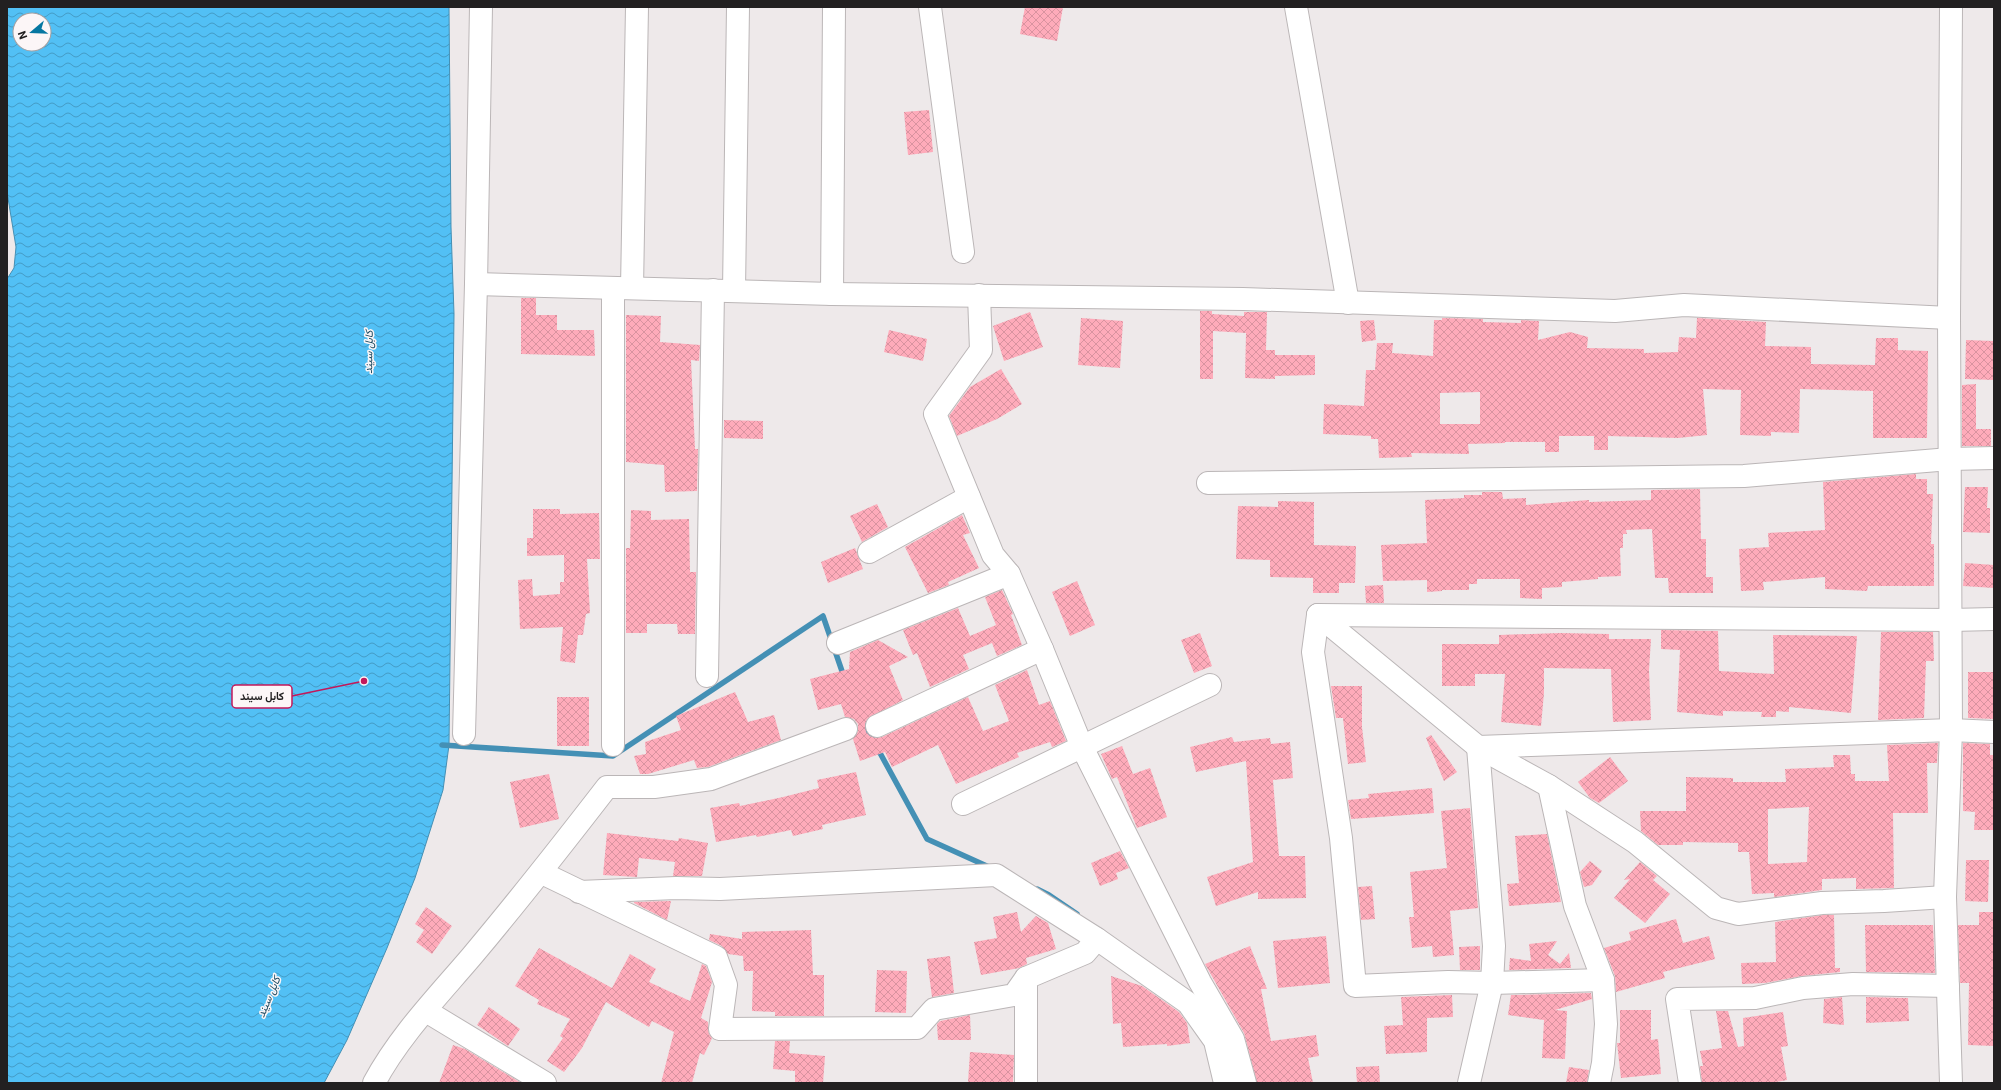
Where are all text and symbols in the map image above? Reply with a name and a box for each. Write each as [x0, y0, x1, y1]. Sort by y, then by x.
north arrow [12, 12, 52, 52]
text: N [16, 29, 30, 41]
water label: کابل سيند [362, 328, 376, 374]
callout: کابل سيند [232, 685, 292, 708]
text: کابل سيند [240, 690, 284, 703]
water label: کابل سيند [255, 973, 284, 1019]

